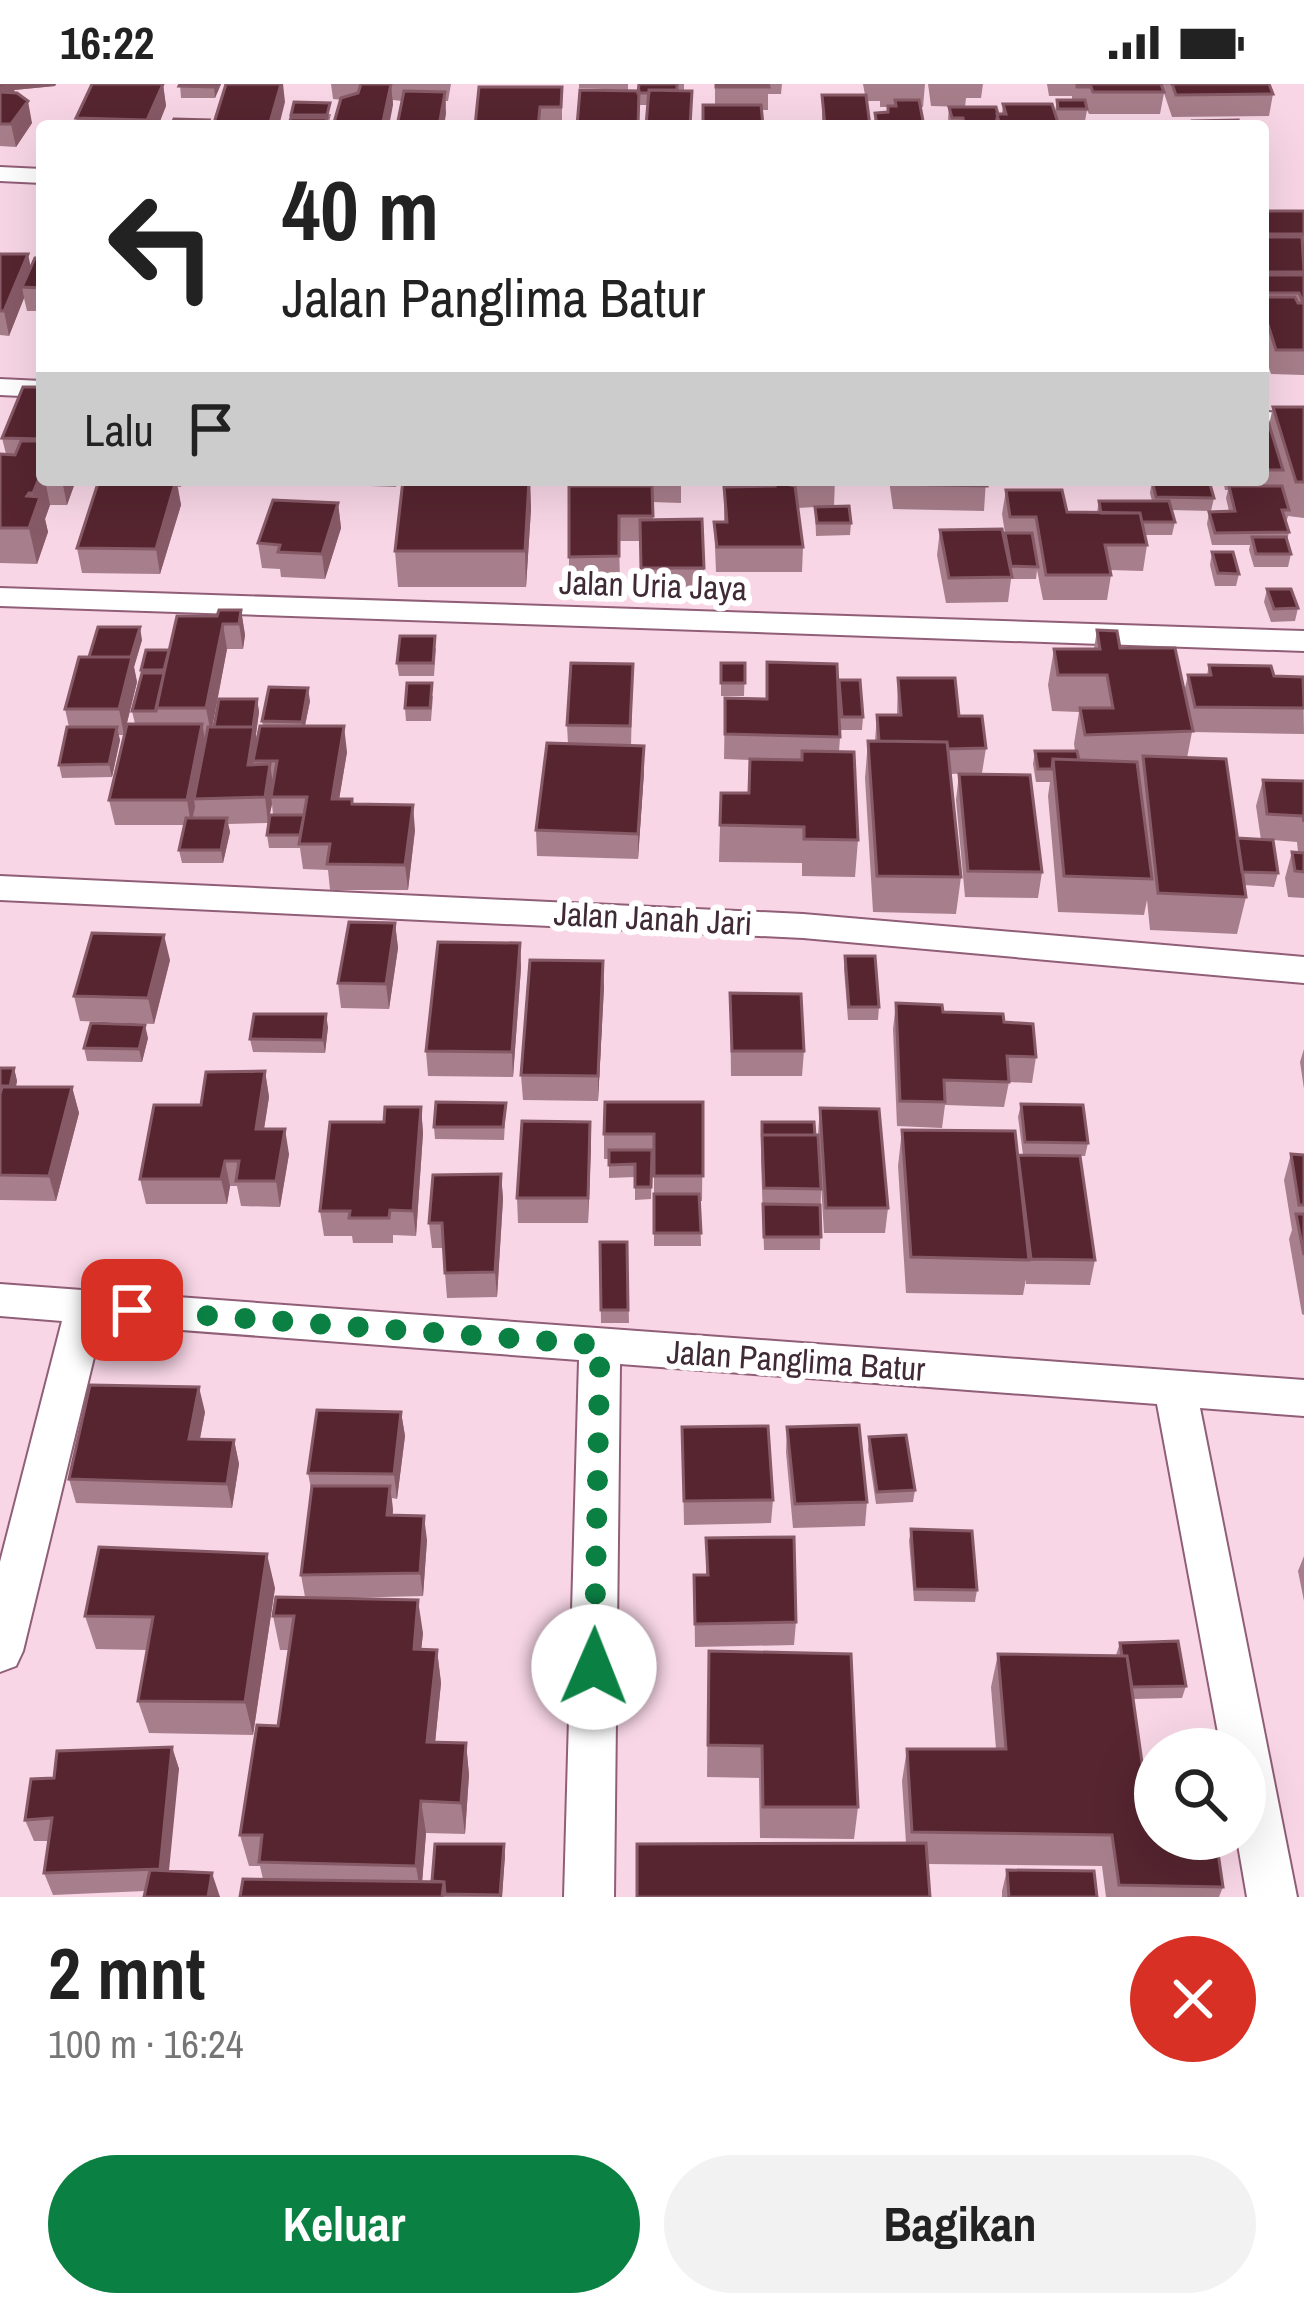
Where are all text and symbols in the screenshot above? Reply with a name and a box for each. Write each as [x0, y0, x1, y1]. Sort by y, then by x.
text: 16:22 [60, 12, 154, 73]
text: 40 m [282, 153, 439, 266]
icon: left [84, 168, 240, 324]
text: Jalan Panglima Batur [282, 261, 705, 334]
icon: arrive [178, 396, 244, 462]
text: Lalu [84, 399, 154, 460]
street label: Jalan Uria Jaya [558, 560, 748, 610]
street label: Jalan Janah Jari [553, 891, 753, 945]
pin [81, 1259, 183, 1361]
icon: arrive [99, 1277, 165, 1343]
street label: Jalan Panglima Batur [665, 1329, 927, 1391]
position arrow [531, 1604, 657, 1730]
map controls [1134, 1728, 1266, 1860]
button: search [1134, 1728, 1266, 1860]
text: 2 mnt [48, 1924, 205, 2021]
button: close [1130, 1936, 1256, 2062]
text: 100 m · 16:24 [48, 2018, 244, 2070]
button: Keluar [48, 2155, 640, 2293]
button: Bagikan [664, 2155, 1256, 2293]

